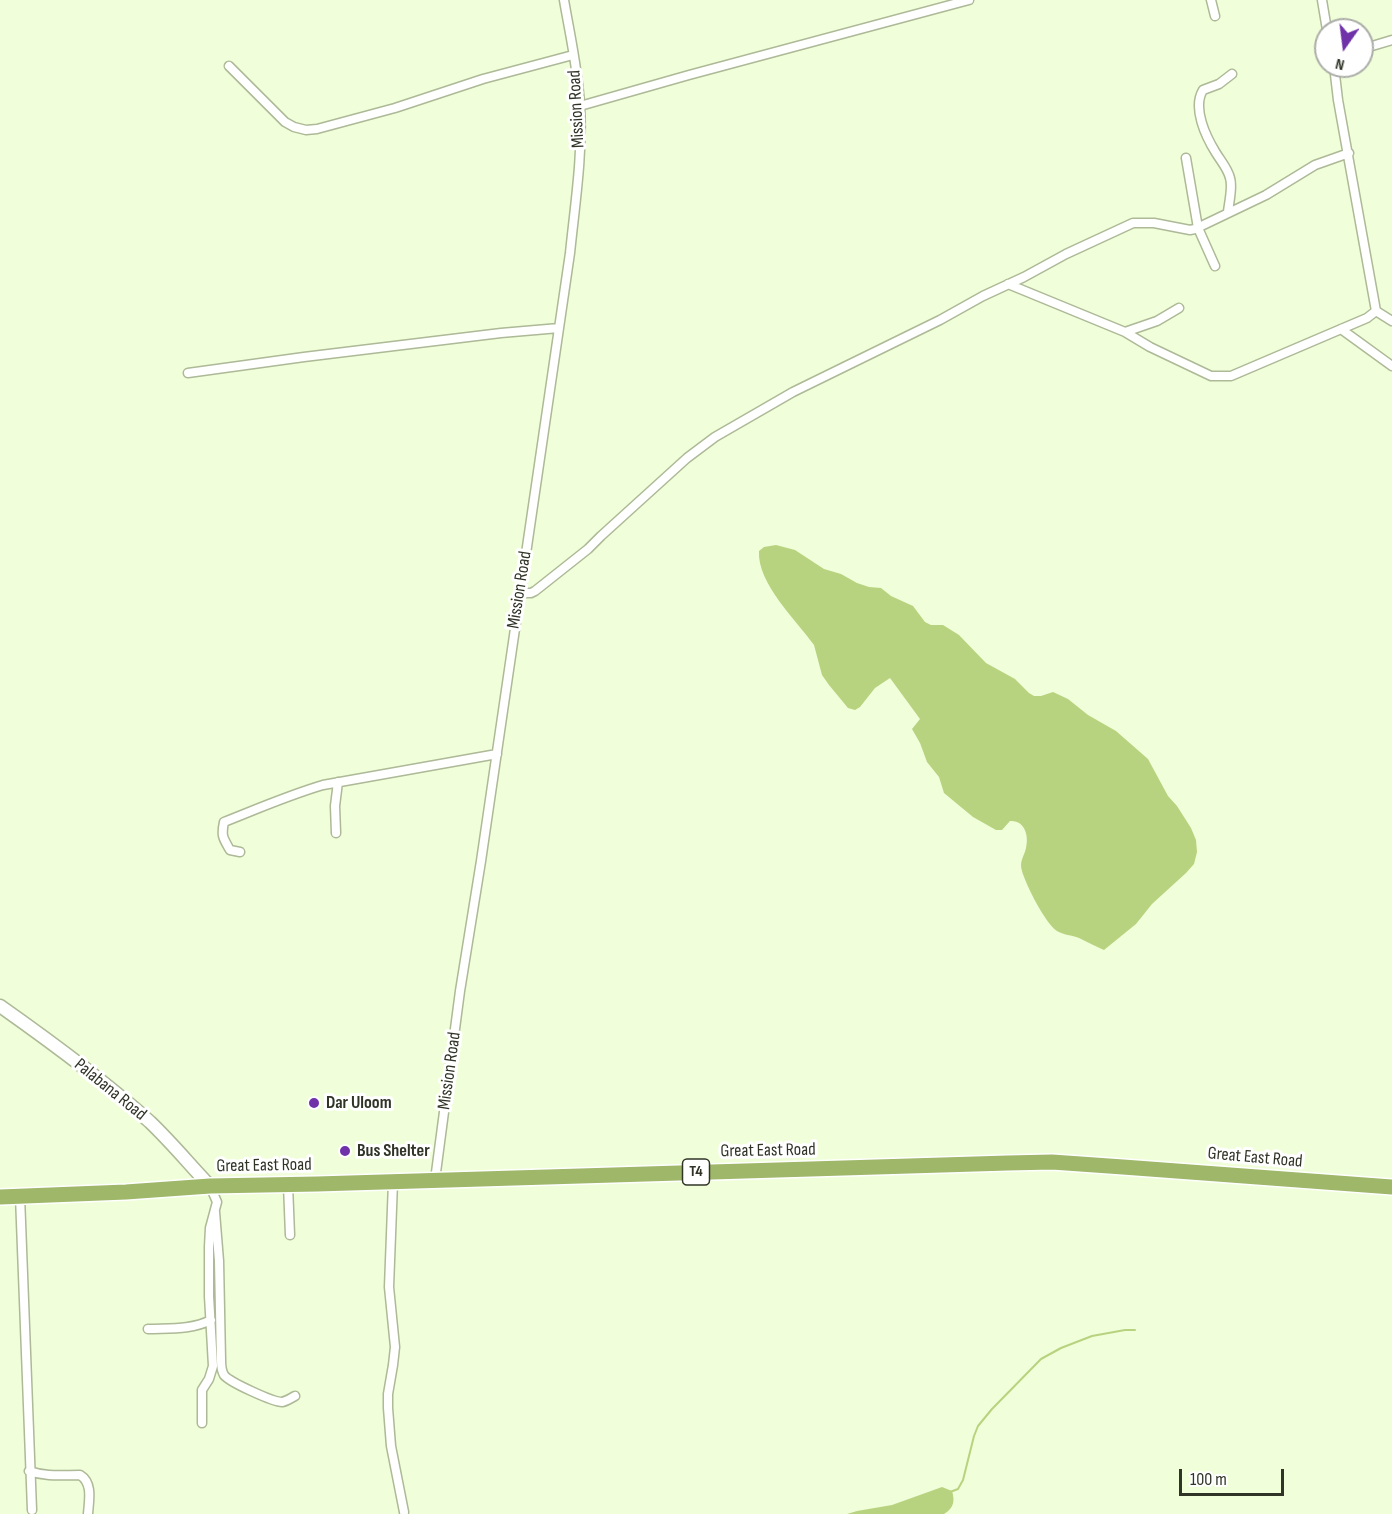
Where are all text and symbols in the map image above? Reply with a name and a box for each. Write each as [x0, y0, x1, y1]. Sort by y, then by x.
north arrow [1314, 18, 1374, 78]
text: N [1334, 54, 1346, 74]
street label: Mission Road [564, 69, 590, 149]
street label: Mission Road [503, 550, 537, 630]
street label: Mission Road [434, 1031, 466, 1111]
street label: Palabana Road [70, 1054, 150, 1126]
place label: Dar Uloom [326, 1092, 392, 1114]
marker: Dar Uloom [307, 1096, 321, 1110]
street label: Great East Road [720, 1139, 816, 1163]
place label: Bus Shelter [357, 1140, 430, 1162]
street label: Great East Road [1207, 1143, 1303, 1173]
marker: Bus Shelter [338, 1144, 352, 1158]
street label: Great East Road [216, 1154, 312, 1178]
road number: T4 [682, 1159, 710, 1185]
scale bar [1182, 1457, 1287, 1495]
text: 100 m [1190, 1469, 1227, 1490]

